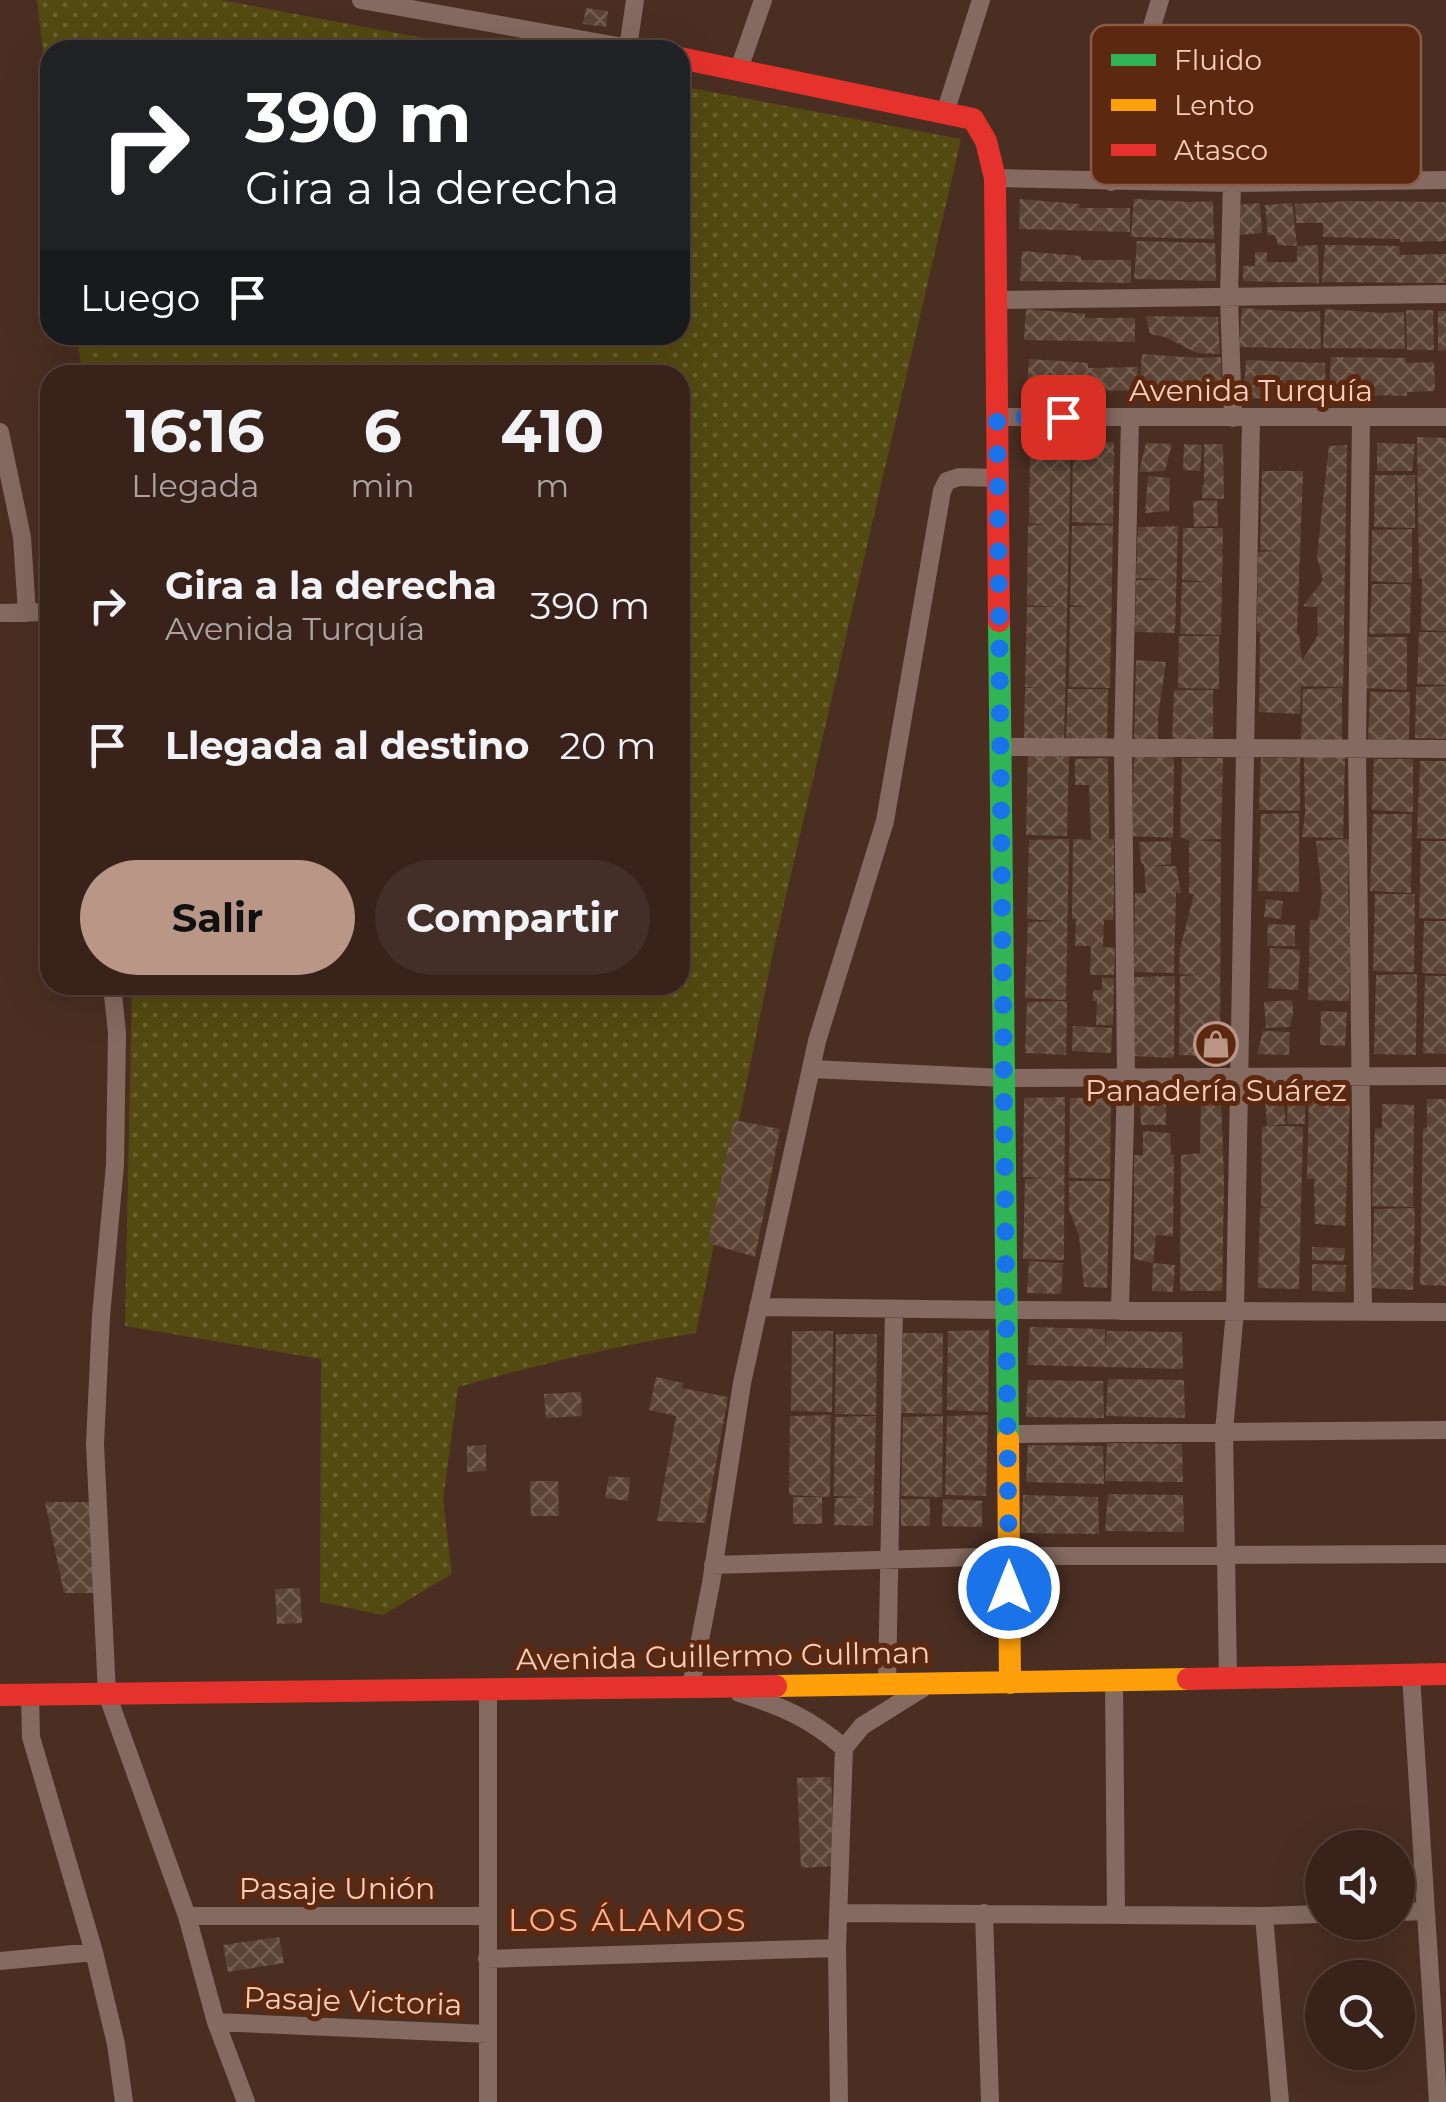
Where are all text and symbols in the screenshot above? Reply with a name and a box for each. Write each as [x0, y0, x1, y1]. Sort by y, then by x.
legend [1091, 25, 1421, 185]
text: Fluido [1174, 43, 1262, 77]
text: 390 m [245, 74, 472, 160]
icon: right [80, 80, 210, 210]
text: Lento [1174, 88, 1255, 122]
text: Atasco [1174, 133, 1268, 167]
text: Gira a la derecha [245, 160, 620, 215]
icon: arrive [220, 270, 275, 325]
text: Luego [80, 274, 200, 321]
street label: Avenida Turquía [1129, 372, 1373, 409]
pin [1021, 375, 1106, 460]
icon: arrive [1036, 390, 1091, 445]
text: 16:16 [126, 394, 265, 467]
text: 6 [363, 394, 402, 467]
text: 410 [500, 394, 604, 467]
text: Llegada [131, 466, 259, 505]
text: min [350, 466, 415, 505]
text: m [535, 466, 569, 505]
text: Gira a la derecha [165, 562, 497, 609]
icon: right [80, 578, 135, 633]
text: 390 m [530, 582, 650, 629]
text: Avenida Turquía [165, 609, 425, 648]
icon: arrive [80, 718, 135, 773]
text: Llegada al destino [165, 722, 529, 769]
text: 20 m [559, 722, 656, 769]
button: Salir [80, 860, 355, 975]
button: Compartir [375, 860, 650, 975]
shop icon: Panadería Suárez [1193, 1021, 1239, 1067]
place label: Panadería Suárez [1085, 1072, 1347, 1109]
position arrow [957, 1536, 1061, 1640]
street label: Avenida Guillermo Gullman [516, 1634, 930, 1678]
map controls [1305, 1830, 1415, 2070]
button: sound [1305, 1830, 1415, 1940]
street label: Pasaje Unión [239, 1870, 435, 1907]
district label: LOS ÁLAMOS [508, 1900, 748, 1939]
button: search [1305, 1960, 1415, 2070]
street label: Pasaje Victoria [243, 1979, 463, 2023]

